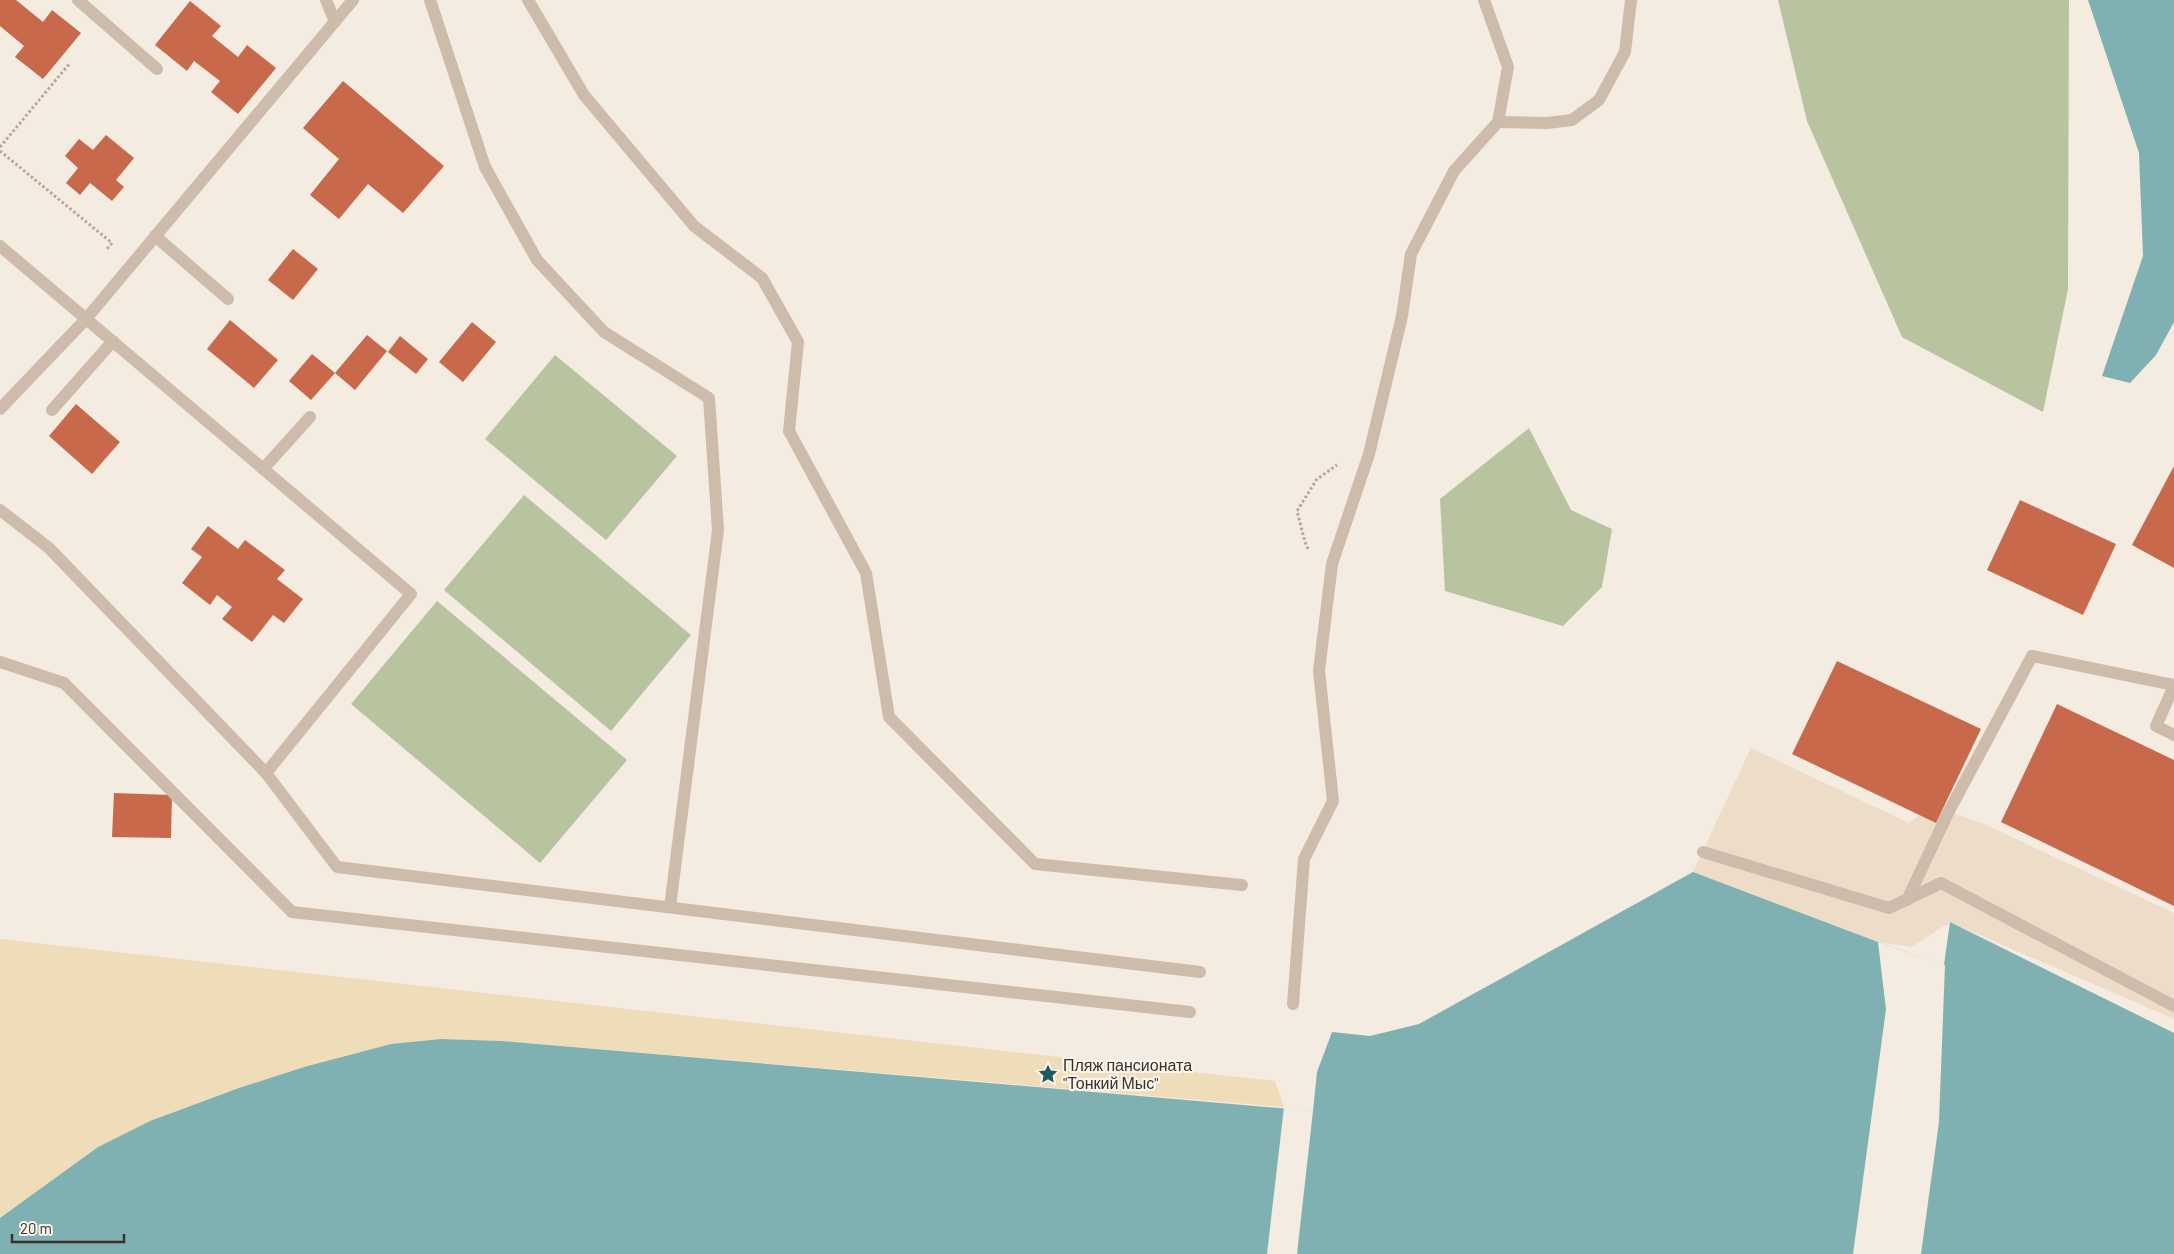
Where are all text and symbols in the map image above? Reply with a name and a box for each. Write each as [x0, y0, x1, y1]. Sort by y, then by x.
place label: Пляж пансионата "Тонкий Мыс" [1063, 1055, 1192, 1092]
place icon: Пляж пансионата "Тонкий Мыс" [1037, 1063, 1059, 1085]
scale bar [12, 1212, 125, 1244]
text: 20 m [20, 1219, 52, 1237]

